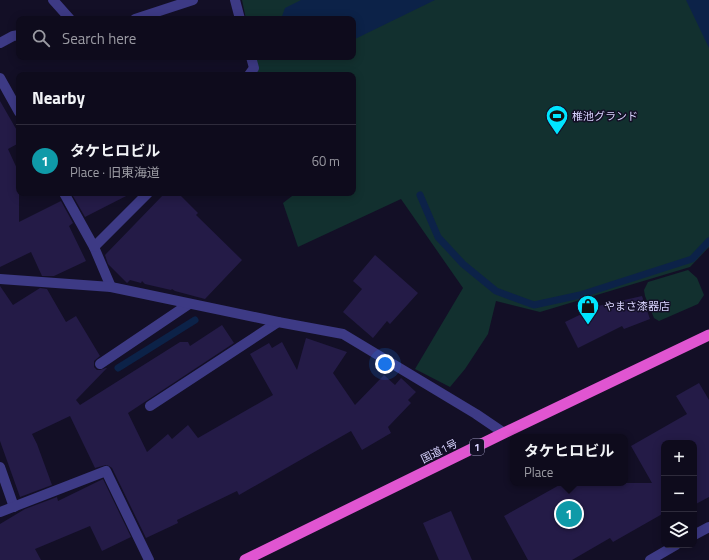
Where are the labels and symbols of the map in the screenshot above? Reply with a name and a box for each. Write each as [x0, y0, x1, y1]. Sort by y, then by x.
sports icon: 椎池グランド [544, 103, 570, 136]
place label: 椎池グランド [572, 108, 638, 124]
shop icon: やまさ漆器店 [575, 293, 601, 326]
place label: やまさ漆器店 [604, 298, 670, 314]
your location [375, 354, 395, 374]
street label: 国道1号 [418, 435, 460, 467]
road number: 1 [470, 439, 484, 455]
pin: 1 [556, 499, 582, 529]

